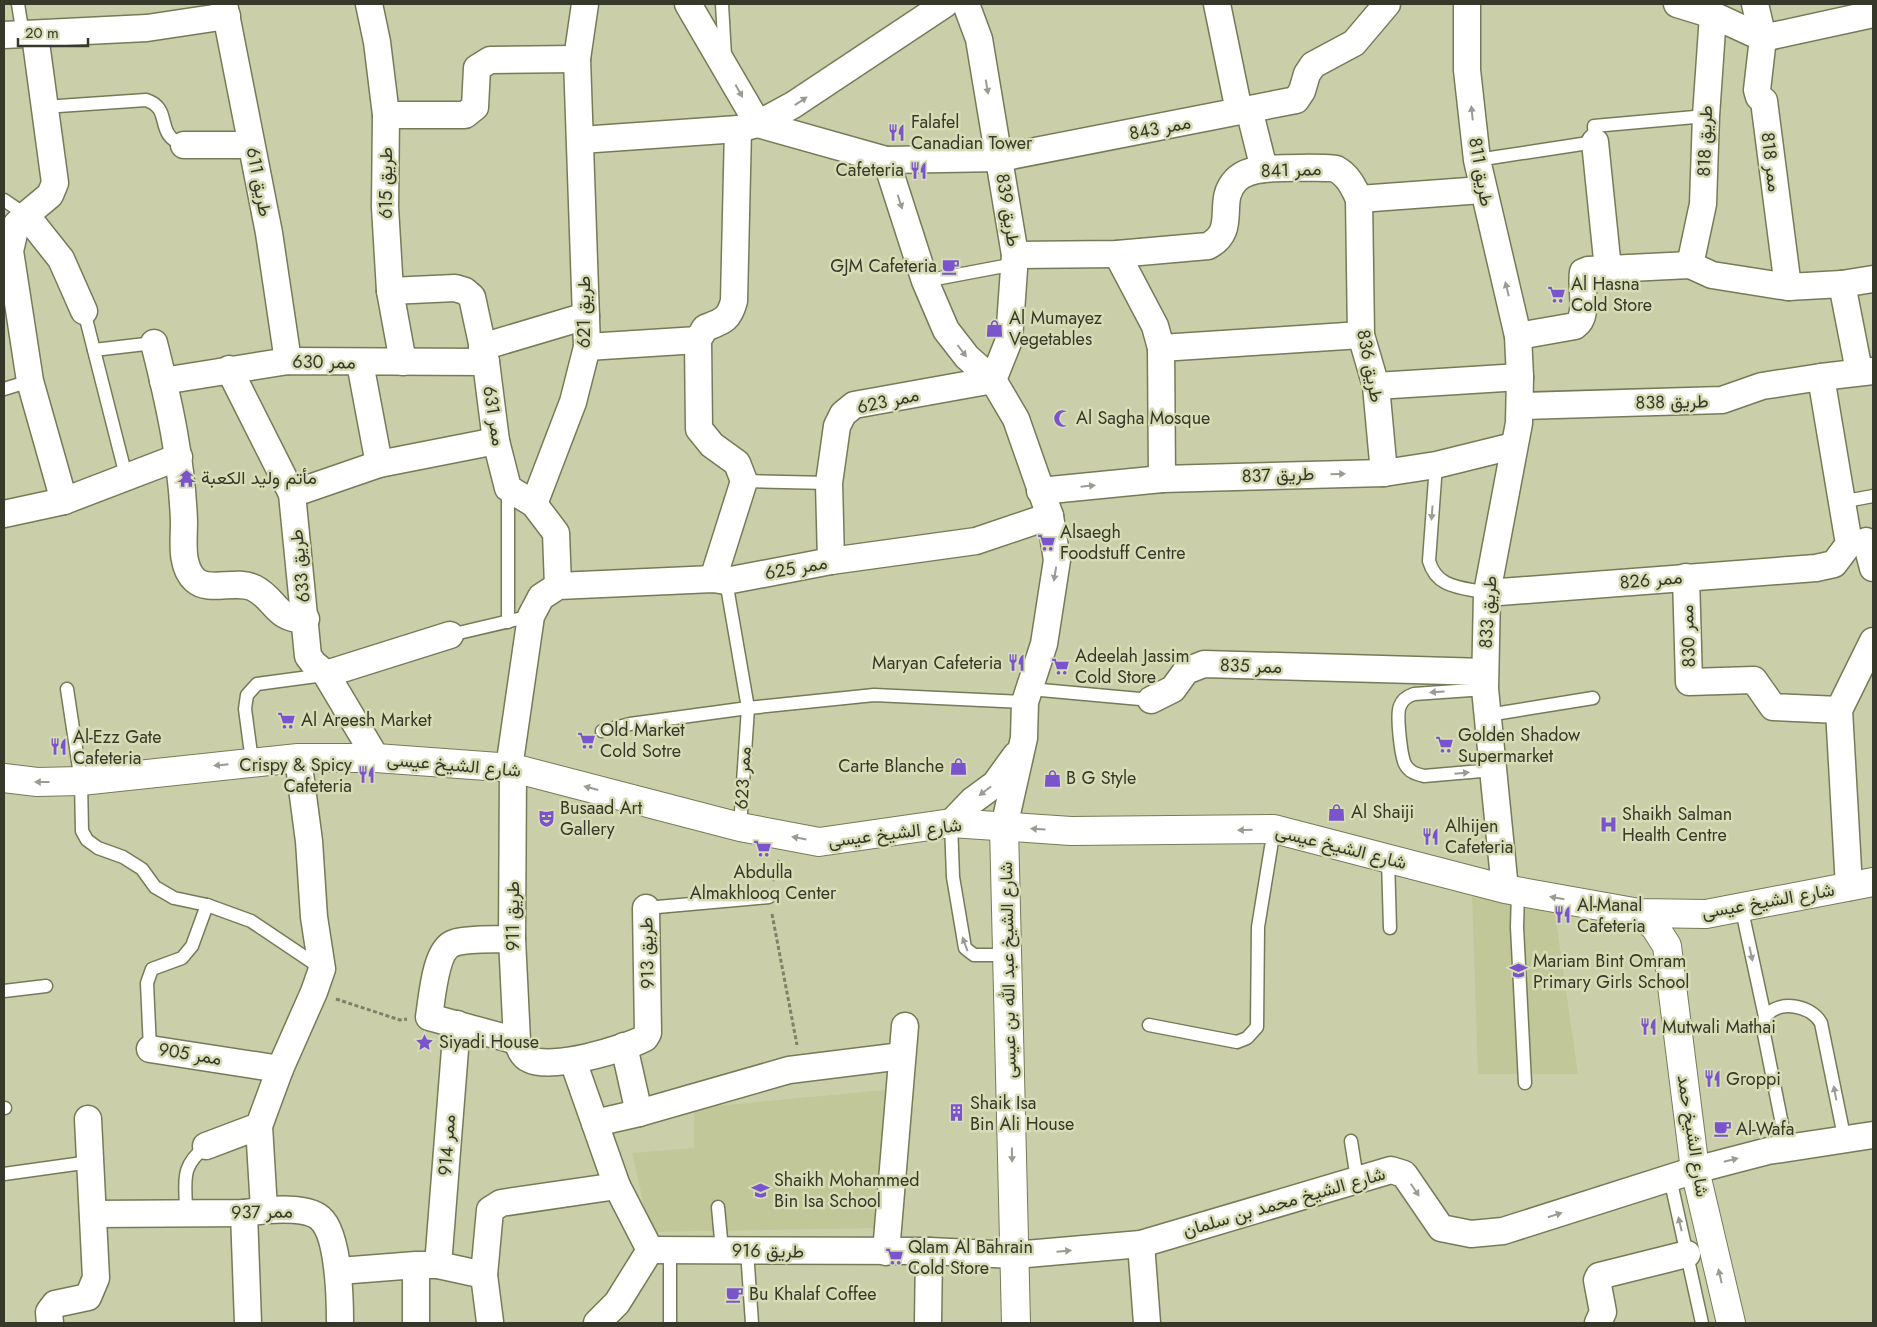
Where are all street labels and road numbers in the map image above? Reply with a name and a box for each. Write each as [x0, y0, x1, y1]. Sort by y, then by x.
street label: طريق 818 [1691, 105, 1719, 177]
street label: ممر 843 [1127, 109, 1193, 147]
street label: ممر 818 [1754, 131, 1788, 193]
street label: طريق 811 [1462, 135, 1500, 209]
street label: طريق 611 [240, 145, 278, 219]
street label: طريق 615 [373, 147, 399, 219]
street label: ممر 841 [1260, 156, 1322, 184]
street label: طريق 839 [989, 172, 1027, 248]
street label: طريق 621 [571, 276, 597, 348]
street label: طريق 836 [1350, 327, 1390, 405]
street label: ممر 630 [292, 348, 356, 376]
street label: ممر 623 [855, 382, 921, 420]
street label: ممر 631 [476, 384, 512, 448]
street label: طريق 838 [1635, 388, 1709, 416]
street label: طريق 837 [1241, 461, 1315, 489]
street label: طريق 633 [283, 528, 317, 604]
street label: ممر 625 [763, 550, 829, 586]
street label: ممر 826 [1619, 564, 1683, 596]
street label: طريق 833 [1472, 575, 1504, 649]
street label: ممر 830 [1674, 604, 1702, 668]
street label: ممر 835 [1220, 652, 1282, 680]
street label: شارع الشيخ عيسى [386, 746, 522, 784]
street label: ممر 623 [728, 746, 758, 810]
street label: شارع الشيخ عيسى [827, 812, 963, 854]
street label: شارع الشيخ عيسى [1273, 818, 1409, 876]
street label: شارع الشيخ عبد الله بن عيسى [993, 861, 1023, 1079]
street label: شارع الشيخ عيسى [1700, 877, 1836, 925]
street label: طريق 911 [500, 881, 526, 951]
street label: طريق 913 [633, 917, 661, 989]
street label: ممر 905 [157, 1036, 223, 1072]
street label: شارع الشيخ حمد [1671, 1073, 1715, 1199]
street label: ممر 914 [432, 1114, 462, 1176]
street label: شارع الشيخ محمد بن سلمان [1180, 1161, 1388, 1243]
street label: ممر 937 [231, 1198, 293, 1226]
street label: طريق 916 [732, 1237, 804, 1265]

